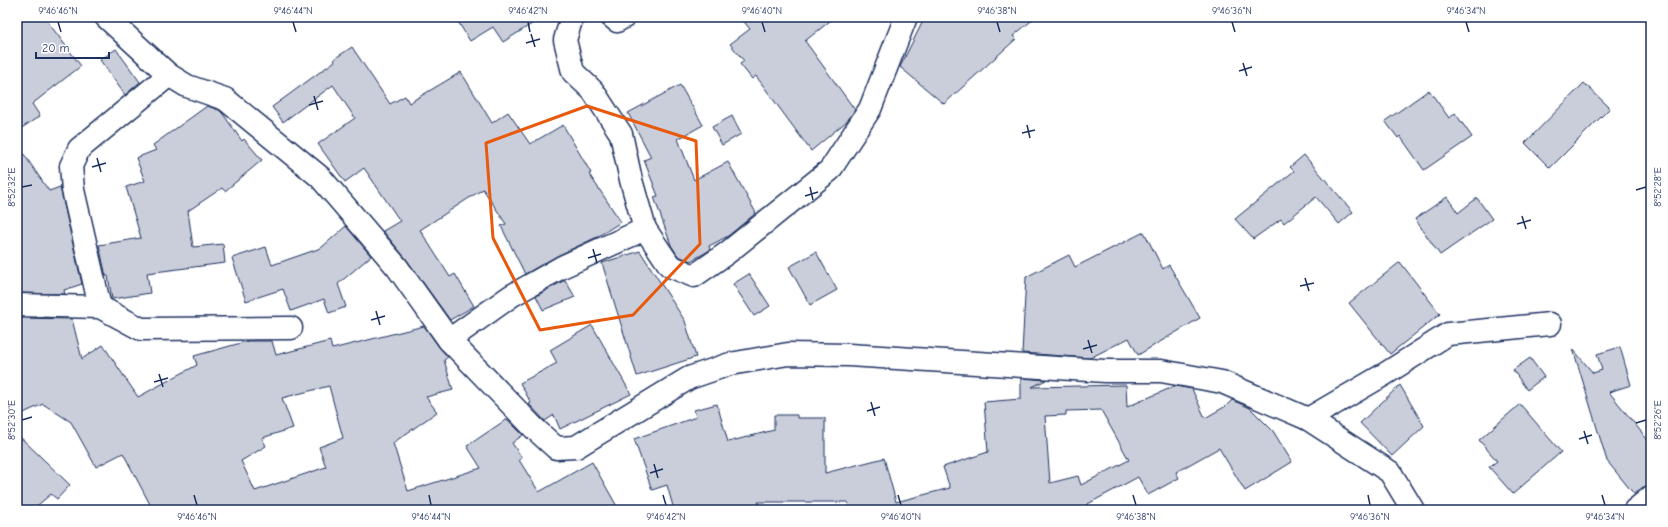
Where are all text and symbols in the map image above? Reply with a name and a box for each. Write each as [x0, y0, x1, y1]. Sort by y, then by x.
text: 9°46'46"N [38, 5, 78, 17]
text: 9°46'44"N [273, 5, 313, 17]
text: 9°46'42"N [508, 5, 548, 17]
text: 9°46'40"N [742, 5, 782, 17]
text: 9°46'38"N [977, 5, 1017, 17]
text: 9°46'36"N [1212, 5, 1252, 17]
text: 9°46'34"N [1446, 5, 1486, 17]
scale bar [36, 34, 109, 60]
text: 20 m [42, 41, 70, 55]
text: 8°52'32"E [6, 167, 18, 207]
text: 8°52'28"E [1652, 167, 1664, 207]
text: 8°52'30"E [6, 400, 18, 440]
text: 8°52'26"E [1652, 400, 1664, 440]
text: 9°46'46"N [177, 511, 217, 523]
text: 9°46'44"N [411, 511, 451, 523]
text: 9°46'42"N [646, 511, 686, 523]
text: 9°46'40"N [881, 511, 921, 523]
text: 9°46'38"N [1116, 511, 1156, 523]
text: 9°46'36"N [1350, 511, 1390, 523]
text: 9°46'34"N [1585, 511, 1625, 523]

